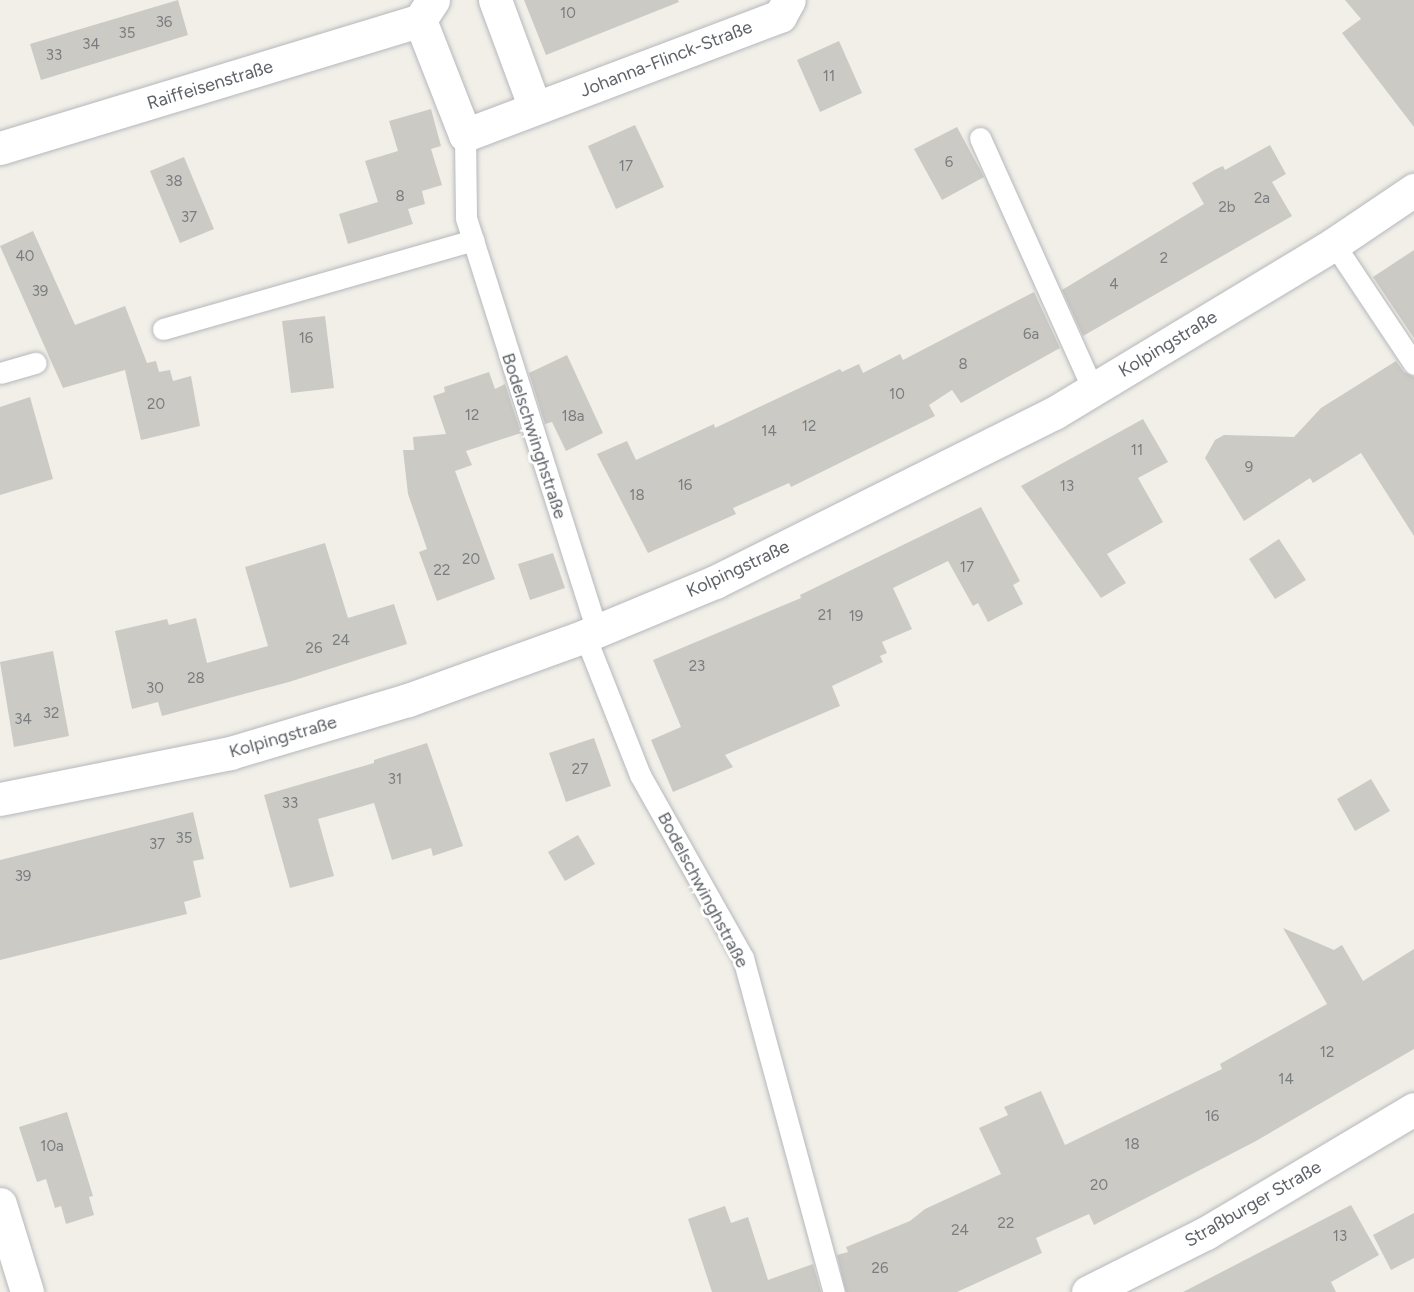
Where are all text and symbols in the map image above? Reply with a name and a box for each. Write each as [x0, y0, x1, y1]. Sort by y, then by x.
house number: 10 [560, 5, 576, 23]
house number: 36 [156, 14, 172, 32]
street label: Johanna-Flinck-Straße [577, 16, 755, 102]
house number: 35 [119, 25, 135, 43]
house number: 34 [82, 36, 100, 54]
house number: 33 [46, 47, 62, 65]
street label: Raiffeisenstraße [144, 56, 276, 114]
house number: 11 [823, 68, 835, 86]
house number: 6 [945, 154, 953, 172]
house number: 17 [619, 158, 633, 176]
house number: 38 [165, 173, 183, 191]
house number: 8 [395, 188, 405, 206]
house number: 2a [1254, 190, 1270, 208]
house number: 2b [1218, 199, 1236, 217]
house number: 37 [181, 209, 197, 227]
house number: 40 [16, 248, 34, 266]
house number: 2 [1160, 250, 1168, 268]
house number: 4 [1109, 276, 1119, 294]
house number: 39 [32, 283, 48, 301]
street label: Kolpingstraße [1115, 306, 1221, 382]
house number: 6a [1023, 326, 1039, 344]
house number: 16 [299, 330, 313, 348]
street label: Bodelschwinghstraße [497, 350, 571, 522]
house number: 8 [958, 356, 968, 374]
house number: 10 [889, 386, 905, 404]
house number: 20 [147, 396, 165, 414]
house number: 12 [465, 407, 479, 425]
house number: 18a [561, 408, 585, 426]
house number: 12 [802, 418, 816, 436]
house number: 14 [761, 423, 777, 441]
house number: 11 [1131, 442, 1143, 460]
house number: 9 [1245, 459, 1253, 477]
house number: 16 [678, 477, 692, 495]
house number: 13 [1060, 478, 1074, 496]
house number: 18 [629, 487, 645, 505]
street label: Kolpingstraße [683, 536, 793, 602]
house number: 20 [462, 551, 480, 569]
house number: 17 [960, 559, 974, 577]
house number: 22 [434, 562, 450, 580]
house number: 21 [818, 607, 832, 625]
house number: 19 [849, 608, 863, 626]
house number: 24 [332, 632, 350, 650]
house number: 26 [306, 640, 322, 658]
house number: 23 [689, 658, 705, 676]
house number: 28 [187, 670, 205, 688]
house number: 30 [146, 680, 164, 698]
house number: 32 [43, 705, 59, 723]
house number: 34 [14, 711, 32, 729]
street label: Kolpingstraße [227, 711, 339, 763]
house number: 27 [572, 761, 588, 779]
house number: 31 [388, 771, 402, 789]
house number: 33 [282, 795, 298, 813]
street label: Bodelschwinghstraße [653, 808, 753, 972]
house number: 35 [176, 830, 192, 848]
house number: 37 [149, 836, 165, 854]
house number: 39 [15, 868, 31, 886]
house number: 12 [1320, 1044, 1334, 1062]
house number: 14 [1278, 1071, 1294, 1089]
house number: 16 [1205, 1108, 1219, 1126]
house number: 18 [1124, 1136, 1140, 1154]
house number: 10a [40, 1138, 64, 1156]
street label: Straßburger Straße [1181, 1156, 1325, 1252]
house number: 20 [1090, 1177, 1108, 1195]
house number: 22 [998, 1215, 1014, 1233]
house number: 24 [951, 1222, 969, 1240]
house number: 13 [1333, 1228, 1347, 1246]
house number: 26 [872, 1260, 888, 1278]

